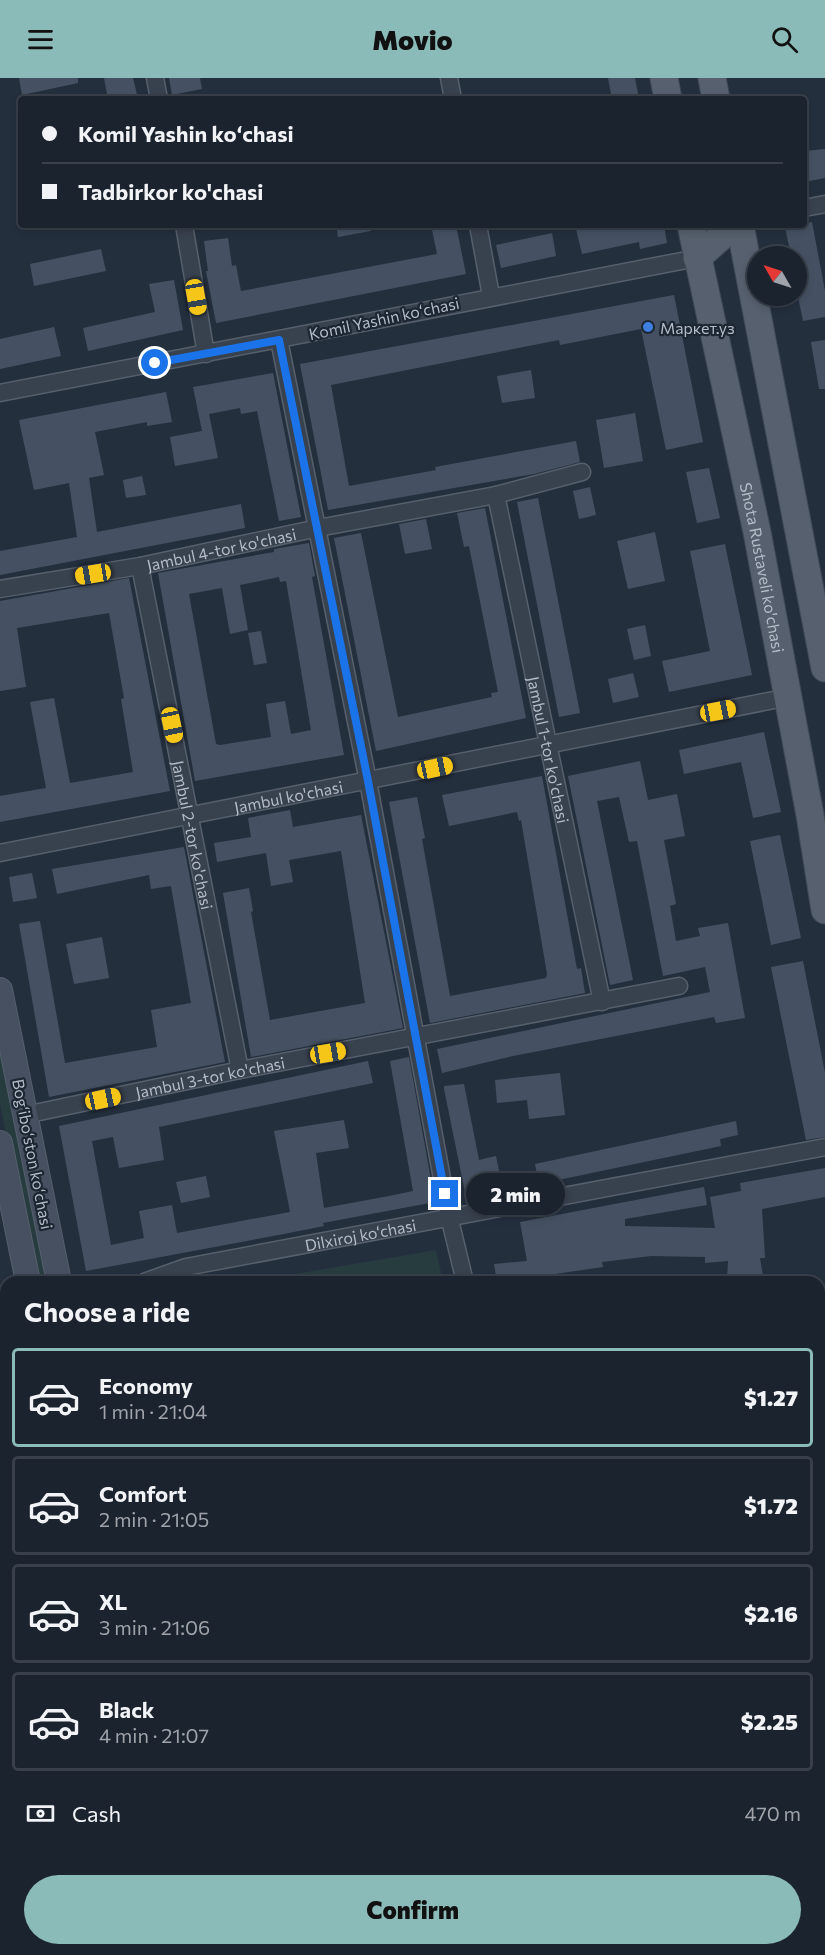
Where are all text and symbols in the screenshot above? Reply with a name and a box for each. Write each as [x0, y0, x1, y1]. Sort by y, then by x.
icon: menu [24, 23, 57, 56]
text: Movio [372, 23, 453, 56]
icon: search [768, 23, 801, 56]
text: Komil Yashin koʻchasi [78, 120, 294, 147]
text: Tadbirkor ko'chasi [78, 178, 263, 205]
north arrow [747, 246, 807, 306]
map controls [747, 246, 807, 306]
car [184, 278, 208, 316]
street label: Komil Yashin koʻchasi [307, 293, 461, 343]
place label: Маркет.уз [660, 318, 735, 337]
marker: Маркет.уз [641, 320, 655, 334]
route start [141, 349, 168, 376]
street label: Shota Rustaveli ko'chasi [737, 480, 789, 654]
street label: Jambul 4-tor ko'chasi [145, 523, 298, 574]
car [74, 562, 112, 586]
street label: Jambul 1-tor ko'chasi [525, 674, 574, 825]
car [699, 699, 737, 723]
car [159, 706, 185, 744]
car [416, 755, 454, 781]
street label: Jambul 2-tor ko'chasi [169, 759, 217, 911]
street label: Jambul ko'chasi [232, 776, 344, 816]
car [309, 1041, 347, 1065]
street label: Jambul 3-tor ko'chasi [134, 1052, 286, 1101]
street label: Bogʻiboʻston koʻchasi [9, 1077, 57, 1231]
car [84, 1086, 122, 1112]
callout: 2 min [466, 1173, 565, 1215]
route end [431, 1180, 458, 1207]
text: 2 min [490, 1182, 541, 1206]
street label: Dilxiroj ko‘chasi [303, 1214, 418, 1254]
text: Choose a ride [24, 1295, 190, 1328]
icon: car [27, 1371, 81, 1425]
text: Economy [99, 1372, 193, 1399]
text: $1.27 [744, 1384, 798, 1411]
text: 1 min · 21:04 [99, 1399, 207, 1423]
icon: car [27, 1479, 81, 1533]
text: Comfort [99, 1480, 187, 1507]
text: $1.72 [744, 1492, 798, 1519]
text: 2 min · 21:05 [99, 1507, 209, 1531]
icon: car [27, 1587, 81, 1641]
text: XL [99, 1588, 127, 1615]
text: $2.16 [744, 1600, 798, 1627]
text: 3 min · 21:06 [99, 1615, 210, 1639]
icon: car [27, 1695, 81, 1749]
text: Black [99, 1696, 154, 1723]
text: $2.25 [741, 1708, 798, 1735]
text: 4 min · 21:07 [99, 1723, 209, 1747]
icon: cash [24, 1797, 57, 1830]
text: Cash [72, 1800, 121, 1827]
text: 470 m [745, 1801, 801, 1825]
button: Confirm [24, 1875, 801, 1944]

